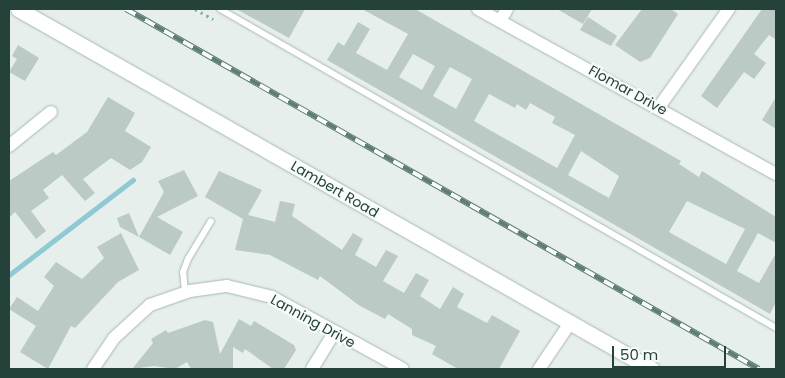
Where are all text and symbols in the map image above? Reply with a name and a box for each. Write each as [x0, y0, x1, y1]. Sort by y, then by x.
street label: Flomar Drive [586, 61, 670, 119]
street label: Lambert Road [288, 157, 382, 221]
street label: Lanning Drive [268, 291, 358, 351]
scale bar [615, 336, 729, 368]
text: 50 m [620, 344, 658, 365]

